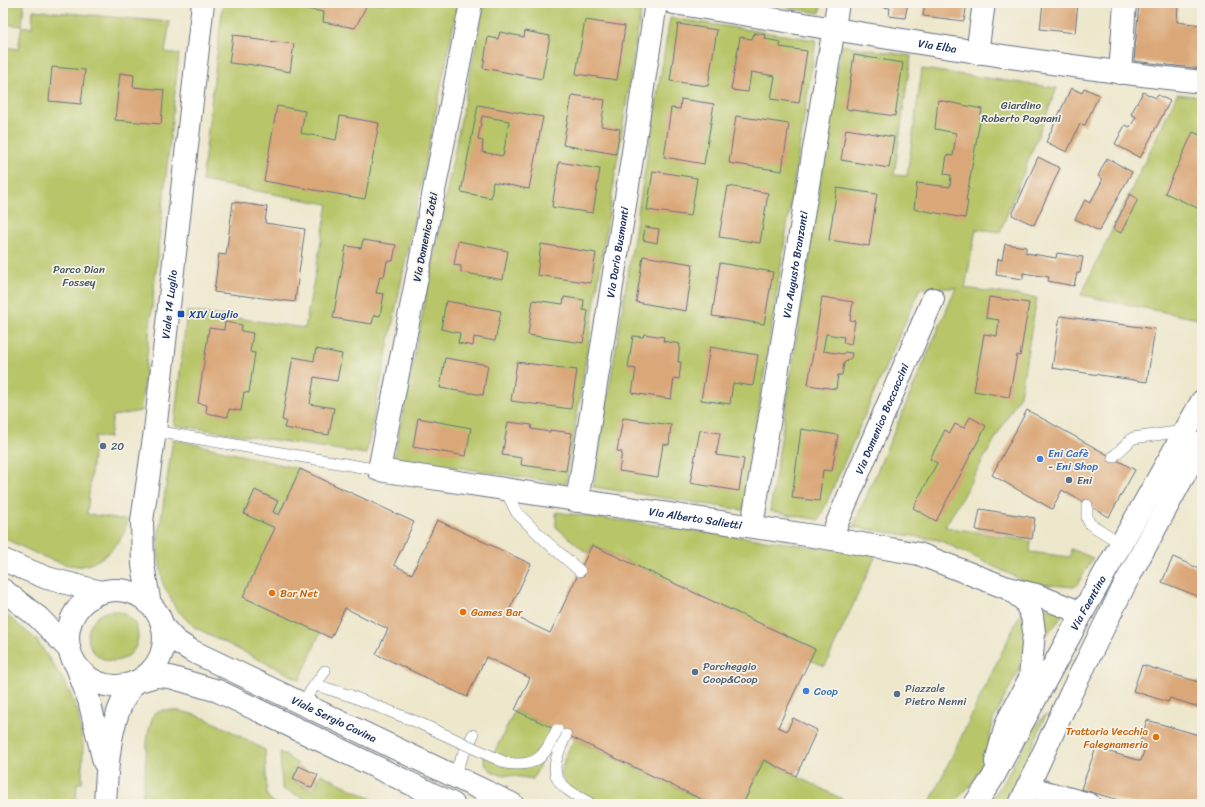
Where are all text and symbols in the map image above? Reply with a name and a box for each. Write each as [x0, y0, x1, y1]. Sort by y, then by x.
street label: Via Elba [917, 34, 958, 59]
park label: Giardino Roberto Pagnani [981, 96, 1062, 128]
street label: Via Domenico Zotti [408, 190, 444, 283]
street label: Via Dario Busmanti [601, 205, 635, 299]
street label: Via Augusto Branzanti [777, 209, 814, 319]
park label: Parco Dian Fossey [53, 260, 105, 292]
street label: Viale 14 Luglio [156, 268, 183, 340]
place label: XIV Luglio [188, 305, 239, 324]
marker: XIV Luglio [176, 309, 186, 319]
street label: Via Domenico Boccaccini [850, 360, 915, 477]
place label: 20 [111, 437, 124, 456]
marker: 20 [98, 441, 108, 451]
place label: Eni Cafè - Eni Shop [1048, 444, 1098, 476]
marker: Eni Cafè - Eni Shop [1035, 454, 1045, 464]
place label: Eni [1077, 471, 1093, 490]
marker: Eni [1064, 475, 1074, 485]
street label: Via Alberto Salietti [648, 502, 744, 535]
street label: Via Faentina [1065, 571, 1112, 634]
place label: Bar Net [280, 584, 318, 603]
marker: Bar Net [267, 588, 277, 598]
place label: Games Bar [471, 603, 523, 622]
marker: Games Bar [458, 607, 468, 617]
place label: Parcheggio Coop&Coop [703, 657, 758, 689]
marker: Parcheggio Coop&Coop [690, 667, 700, 677]
place label: Piazzale Pietro Nenni [905, 679, 967, 711]
place label: Coop [814, 682, 838, 701]
marker: Coop [801, 686, 811, 696]
marker: Piazzale Pietro Nenni [892, 689, 902, 699]
street label: Viale Sergio Cavina [288, 691, 380, 748]
place label: Trattoria Vecchia Falegnameria [1066, 722, 1148, 754]
marker: Trattoria Vecchia Falegnameria [1151, 732, 1161, 742]

